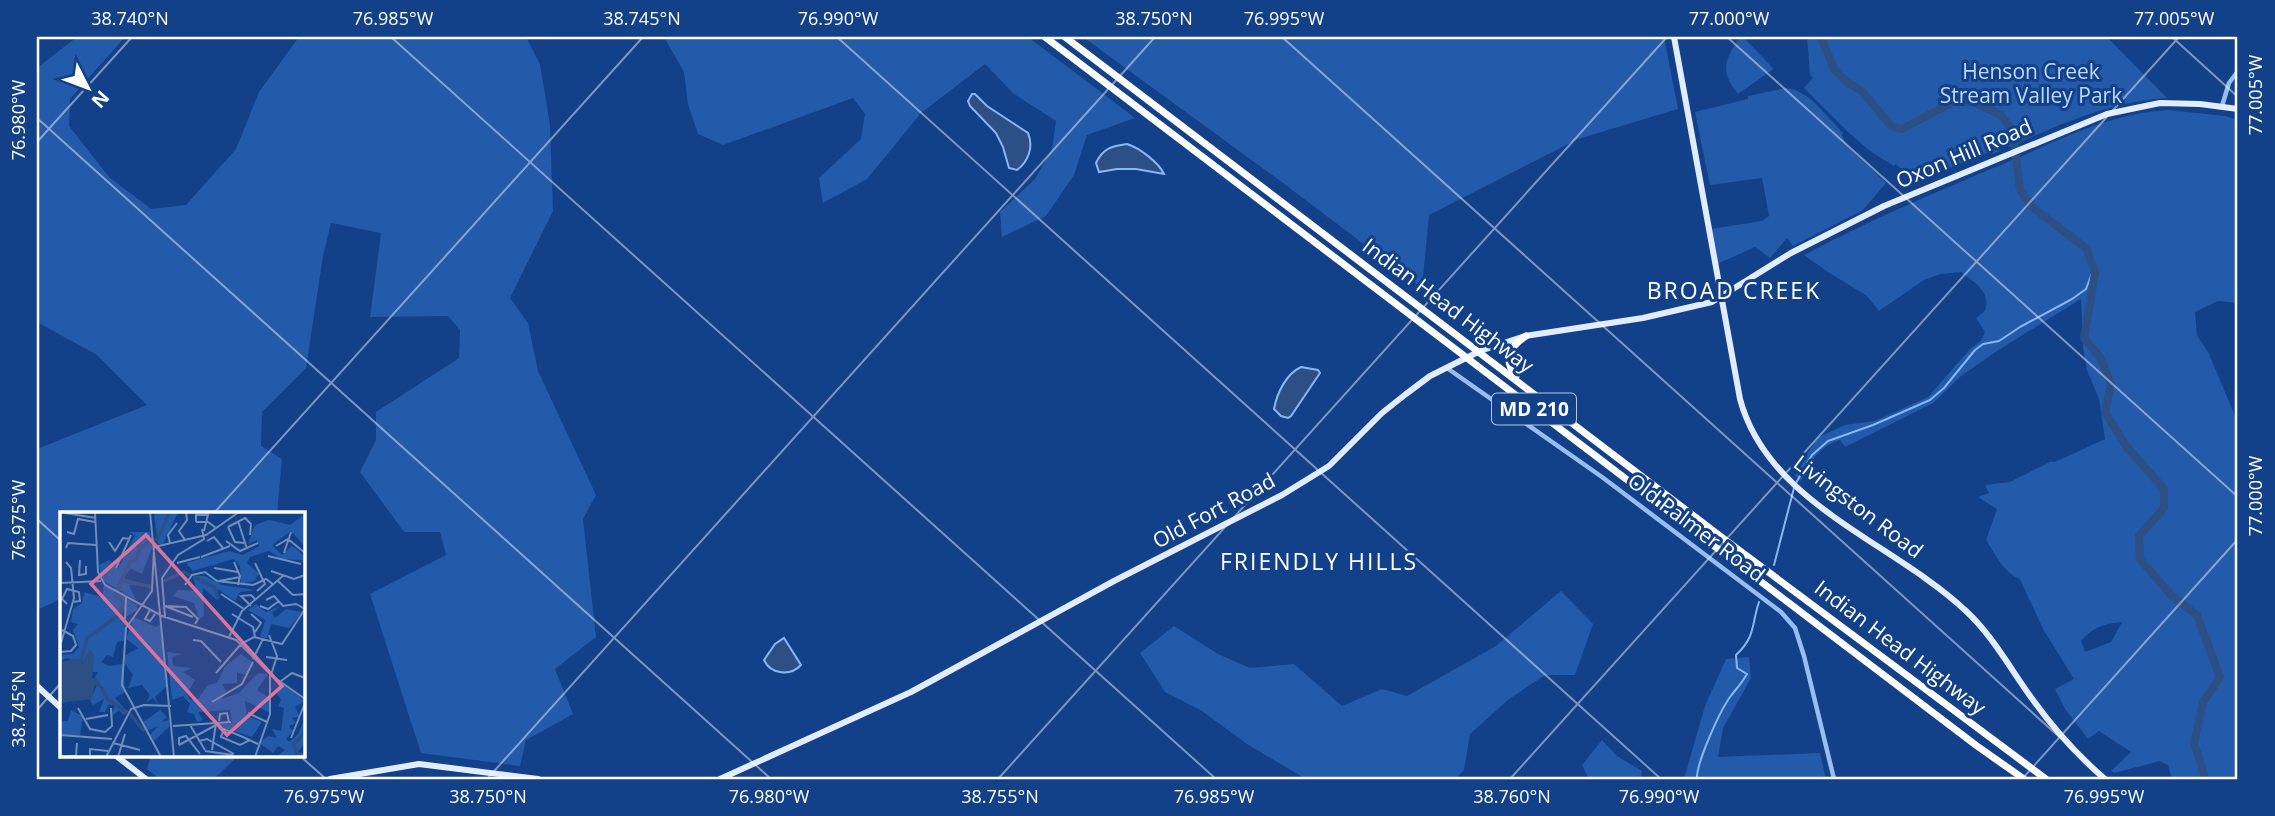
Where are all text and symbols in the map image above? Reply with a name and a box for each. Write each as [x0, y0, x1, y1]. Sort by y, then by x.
text: 38.740°N [91, 6, 169, 30]
text: 76.985°W [353, 6, 434, 30]
text: 38.745°N [603, 6, 681, 30]
text: 76.990°W [798, 6, 879, 30]
text: 38.750°N [1115, 6, 1193, 30]
text: 76.995°W [1244, 6, 1325, 30]
text: 77.000°W [1689, 6, 1770, 30]
text: 77.005°W [2134, 6, 2215, 30]
north arrow [52, 52, 122, 122]
text: 77.005°W [2243, 54, 2267, 135]
park label: Henson Creek Stream Valley Park [1940, 57, 2122, 109]
text: 76.980°W [6, 79, 30, 160]
text: N [86, 85, 115, 114]
street label: Oxon Hill Road [1891, 112, 2036, 194]
street label: Indian Head Highway [1357, 232, 1540, 379]
district label: BROAD CREEK [1647, 274, 1821, 306]
road number: MD 210 [1492, 394, 1576, 424]
street label: Livingston Road [1788, 448, 1929, 564]
text: 77.000°W [2243, 455, 2267, 536]
street label: Old Fort Road [1147, 466, 1280, 554]
street label: Old Palmer Road [1622, 466, 1771, 588]
text: 76.975°W [6, 479, 30, 560]
inset map [60, 512, 304, 756]
district label: FRIENDLY HILLS [1220, 545, 1418, 577]
street label: Indian Head Highway [1809, 574, 1992, 721]
text: 38.745°N [6, 670, 30, 748]
text: 76.975°W [284, 784, 365, 808]
text: 38.750°N [449, 784, 527, 808]
text: 76.980°W [729, 784, 810, 808]
text: 38.755°N [961, 784, 1039, 808]
text: 76.985°W [1174, 784, 1255, 808]
text: 38.760°N [1473, 784, 1551, 808]
text: 76.990°W [1619, 784, 1700, 808]
text: 76.995°W [2064, 784, 2145, 808]

